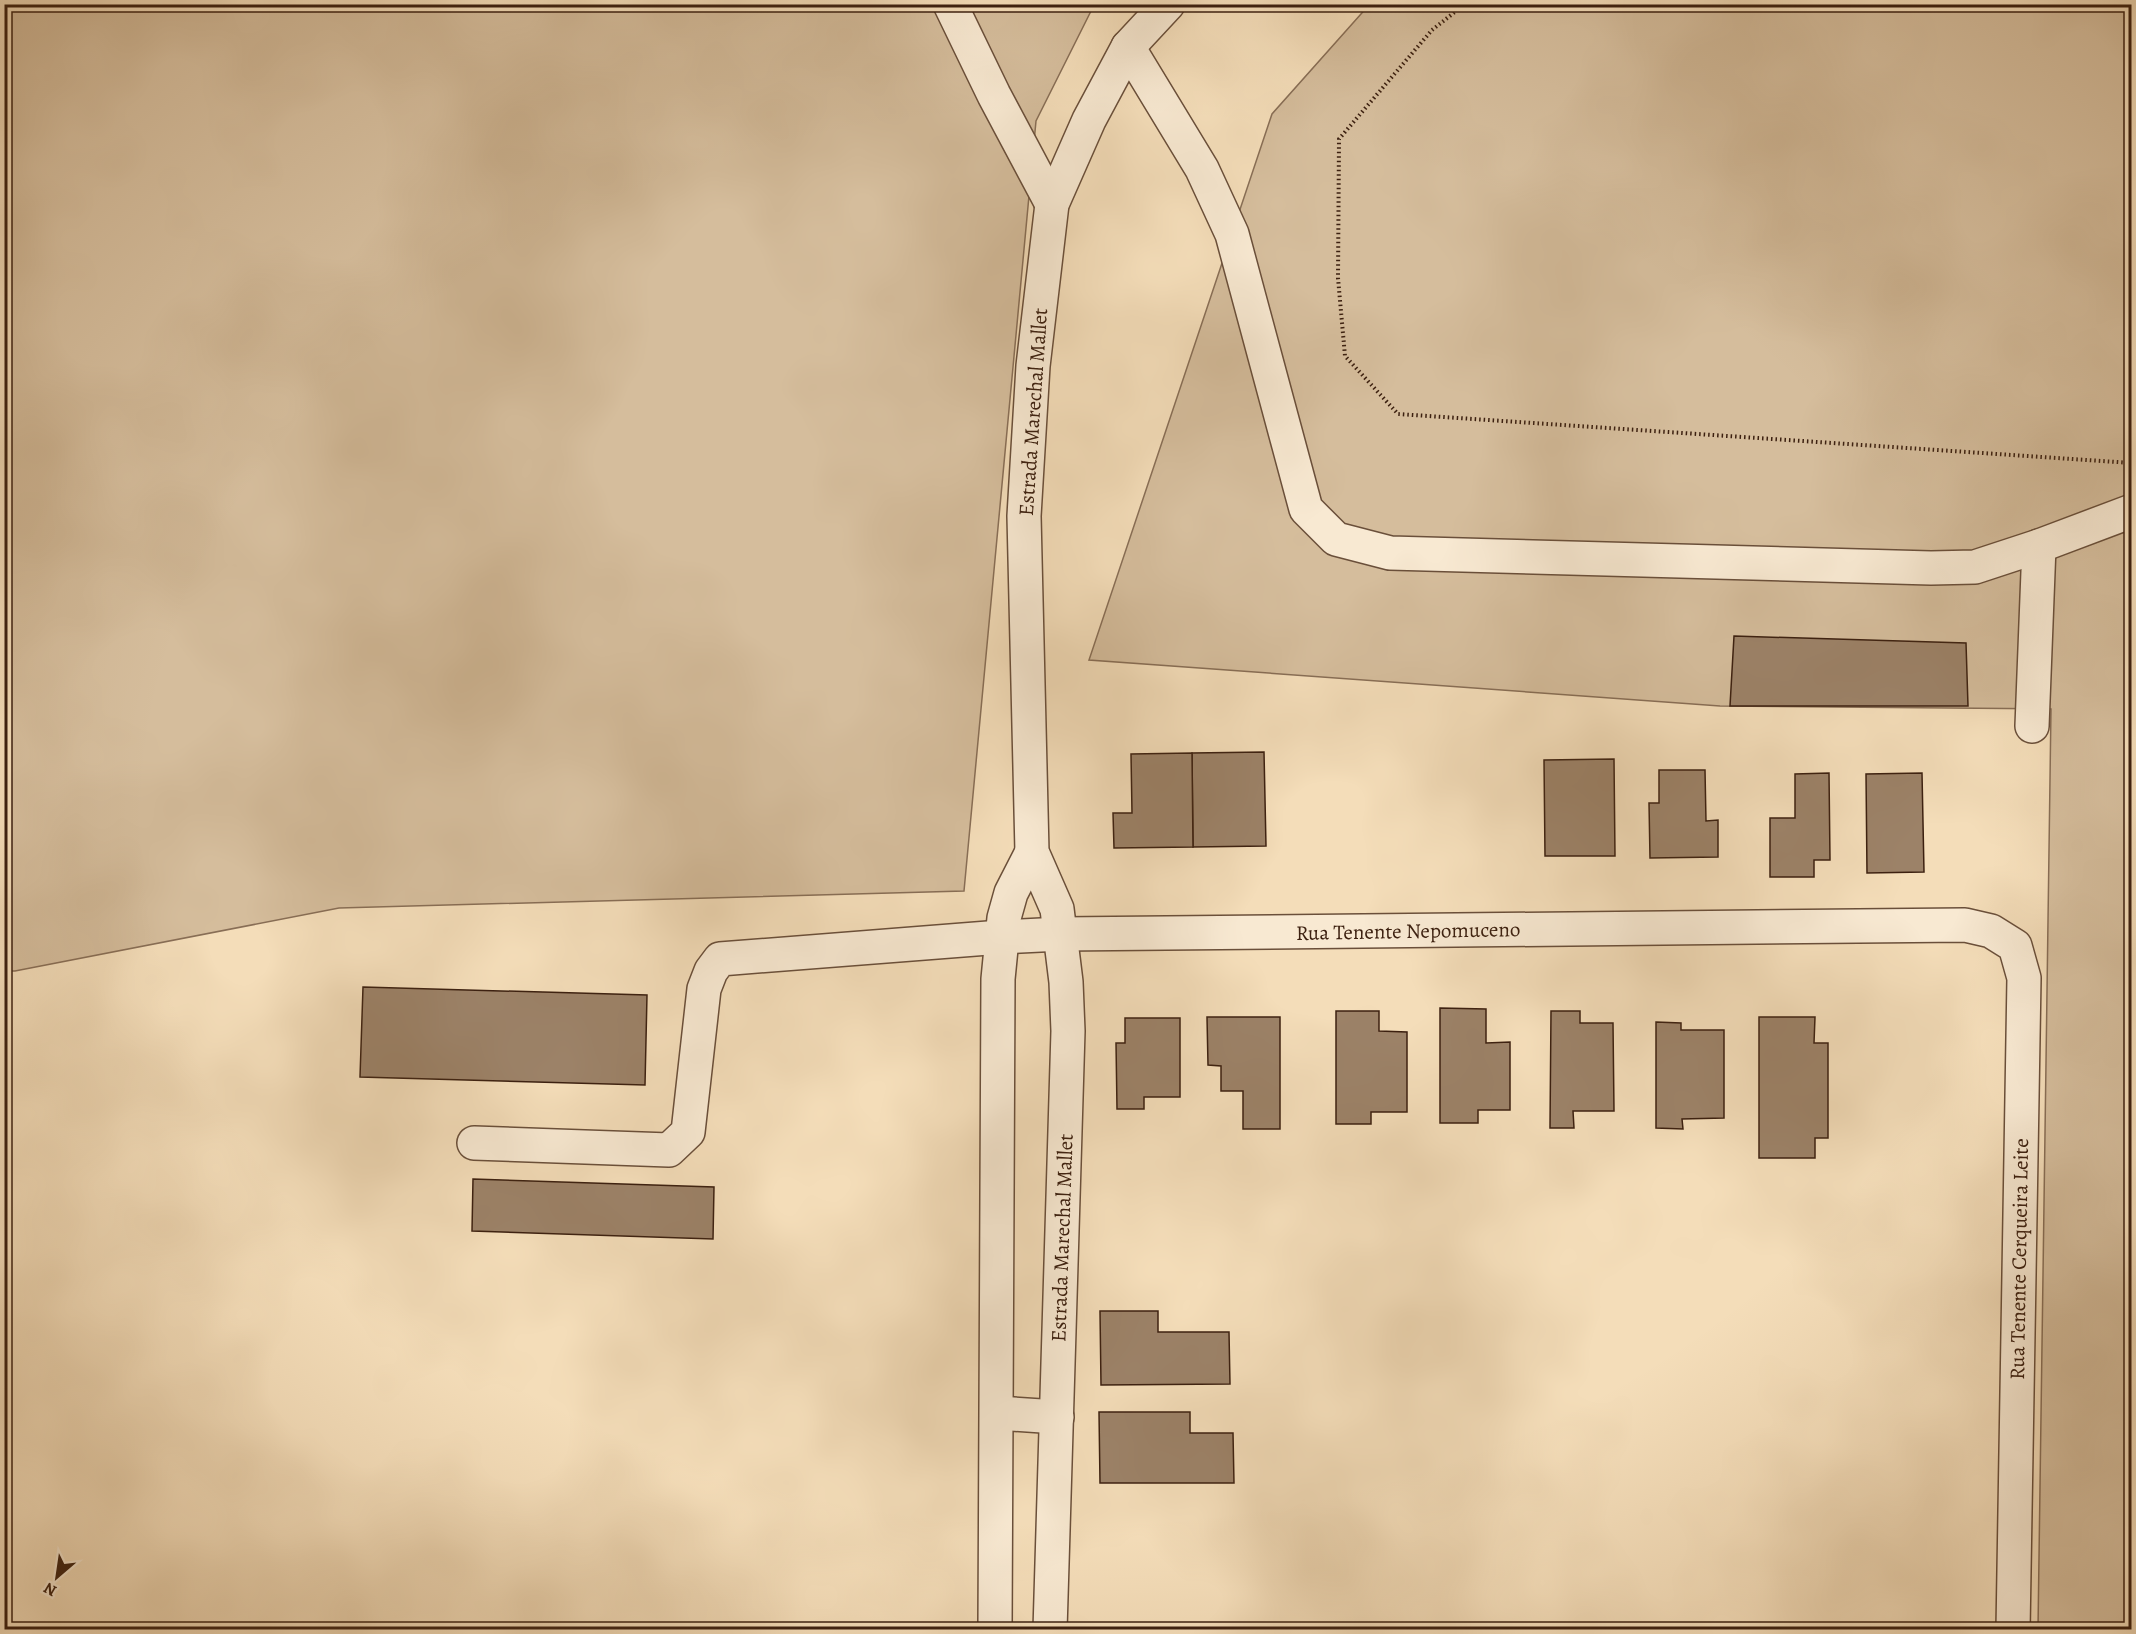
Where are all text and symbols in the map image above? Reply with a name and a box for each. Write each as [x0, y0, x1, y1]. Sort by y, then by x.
street label: Estrada Marechal Mallet [1012, 307, 1054, 517]
street label: Rua Tenente Nepomuceno [1296, 915, 1520, 947]
street label: Estrada Marechal Mallet [1044, 1133, 1080, 1343]
street label: Rua Tenente Cerqueira Leite [2003, 1138, 2035, 1380]
north arrow [27, 1547, 87, 1607]
text: N [39, 1577, 61, 1602]

